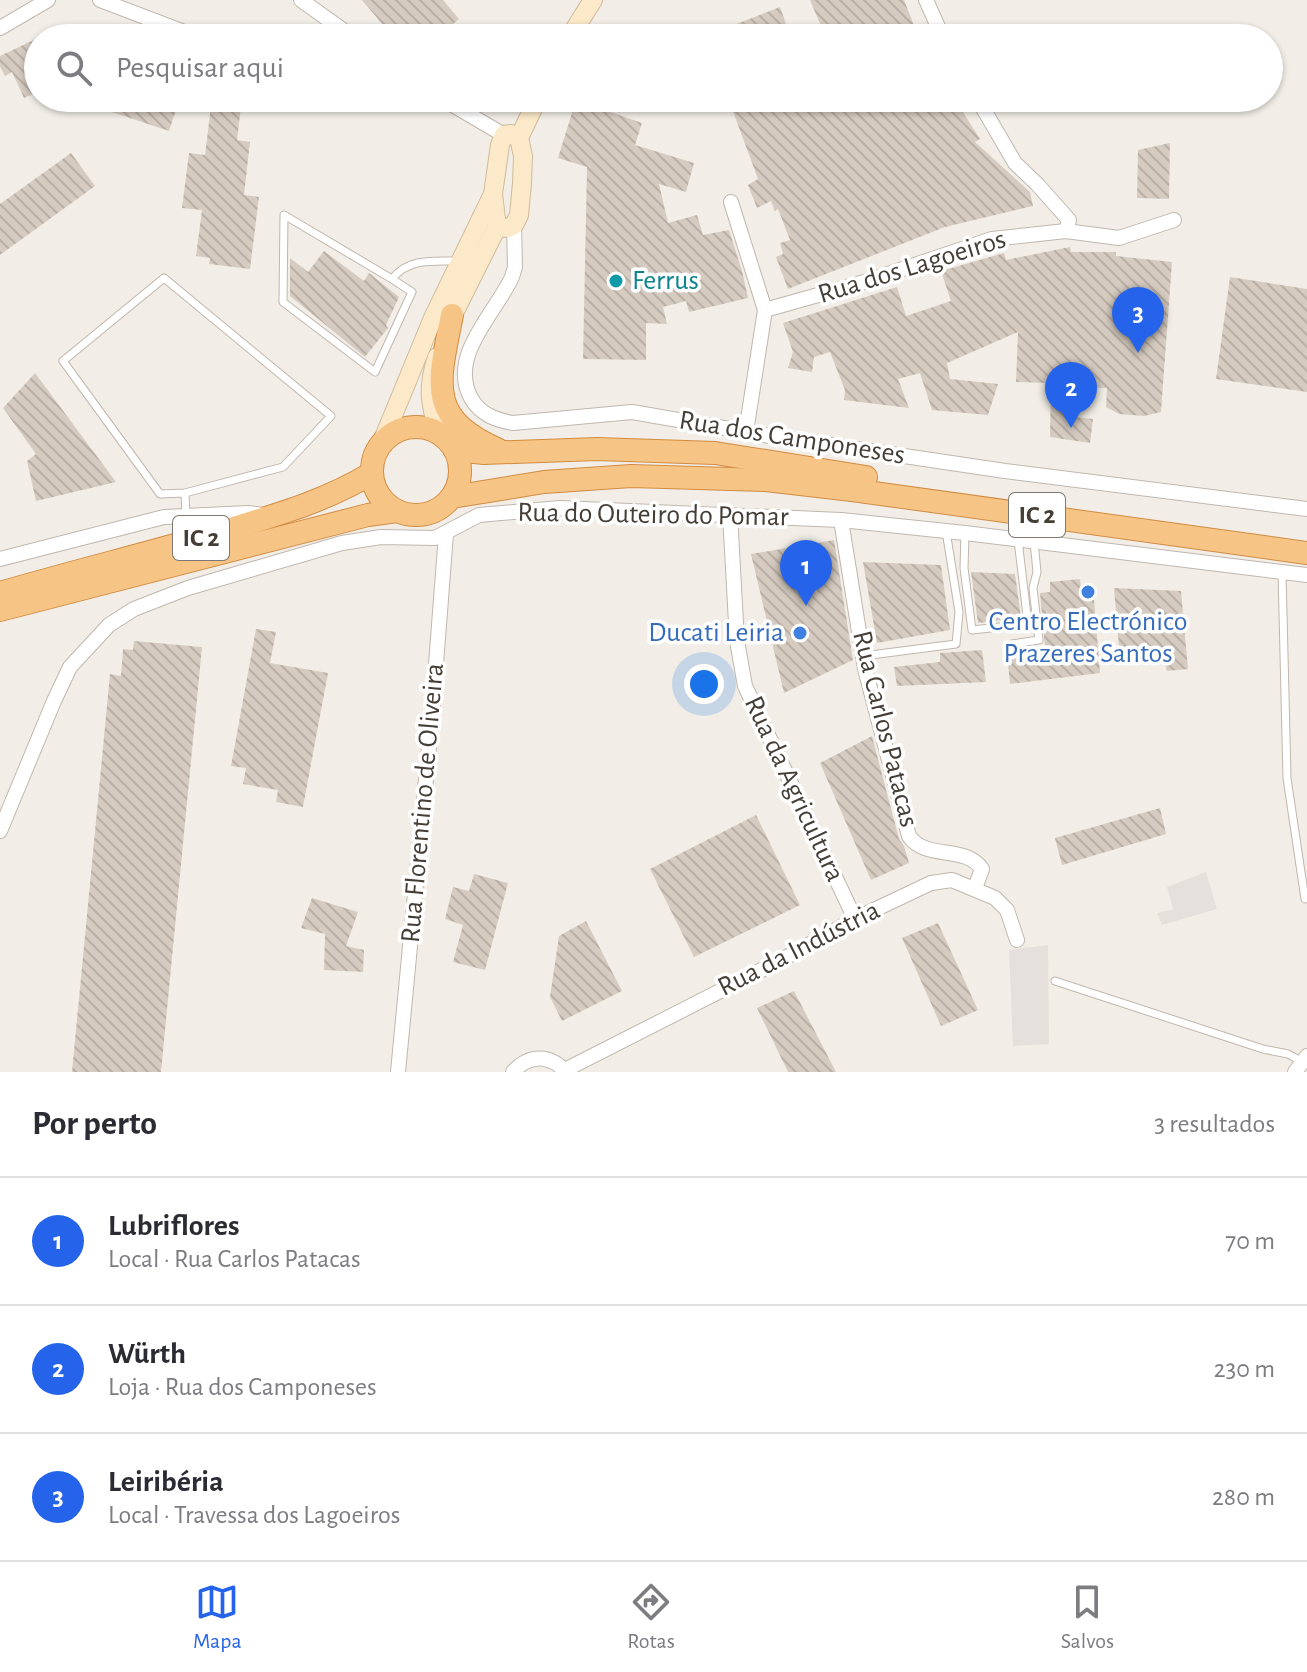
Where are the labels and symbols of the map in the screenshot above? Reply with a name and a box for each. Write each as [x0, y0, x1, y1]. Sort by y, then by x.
street label: Rua dos Lagoeiros [815, 225, 1009, 309]
place label: Ferrus [632, 267, 699, 295]
marker: Ferrus [607, 272, 625, 290]
pin: 3 [1112, 287, 1164, 353]
pin: 2 [1045, 362, 1097, 428]
street label: Rua dos Camponeses [677, 406, 907, 470]
road number: IC 2 [1009, 493, 1065, 537]
street label: Rua do Outeiro do Pomar [517, 499, 789, 531]
road number: IC 2 [173, 516, 229, 560]
pin: 1 [780, 540, 832, 606]
marker: Centro Electrónico Prazeres Santos [1079, 583, 1097, 601]
place label: Centro Electrónico Prazeres Santos [989, 608, 1187, 668]
place label: Ducati Leiria [648, 619, 784, 647]
marker: Ducati Leiria [791, 624, 809, 642]
street label: Rua Carlos Patacas [847, 628, 923, 830]
street label: Rua Florentino de Oliveira [397, 662, 449, 944]
your location [684, 664, 724, 704]
street label: Rua da Agricultura [739, 692, 849, 886]
street label: Rua da Indústria [714, 896, 884, 1002]

